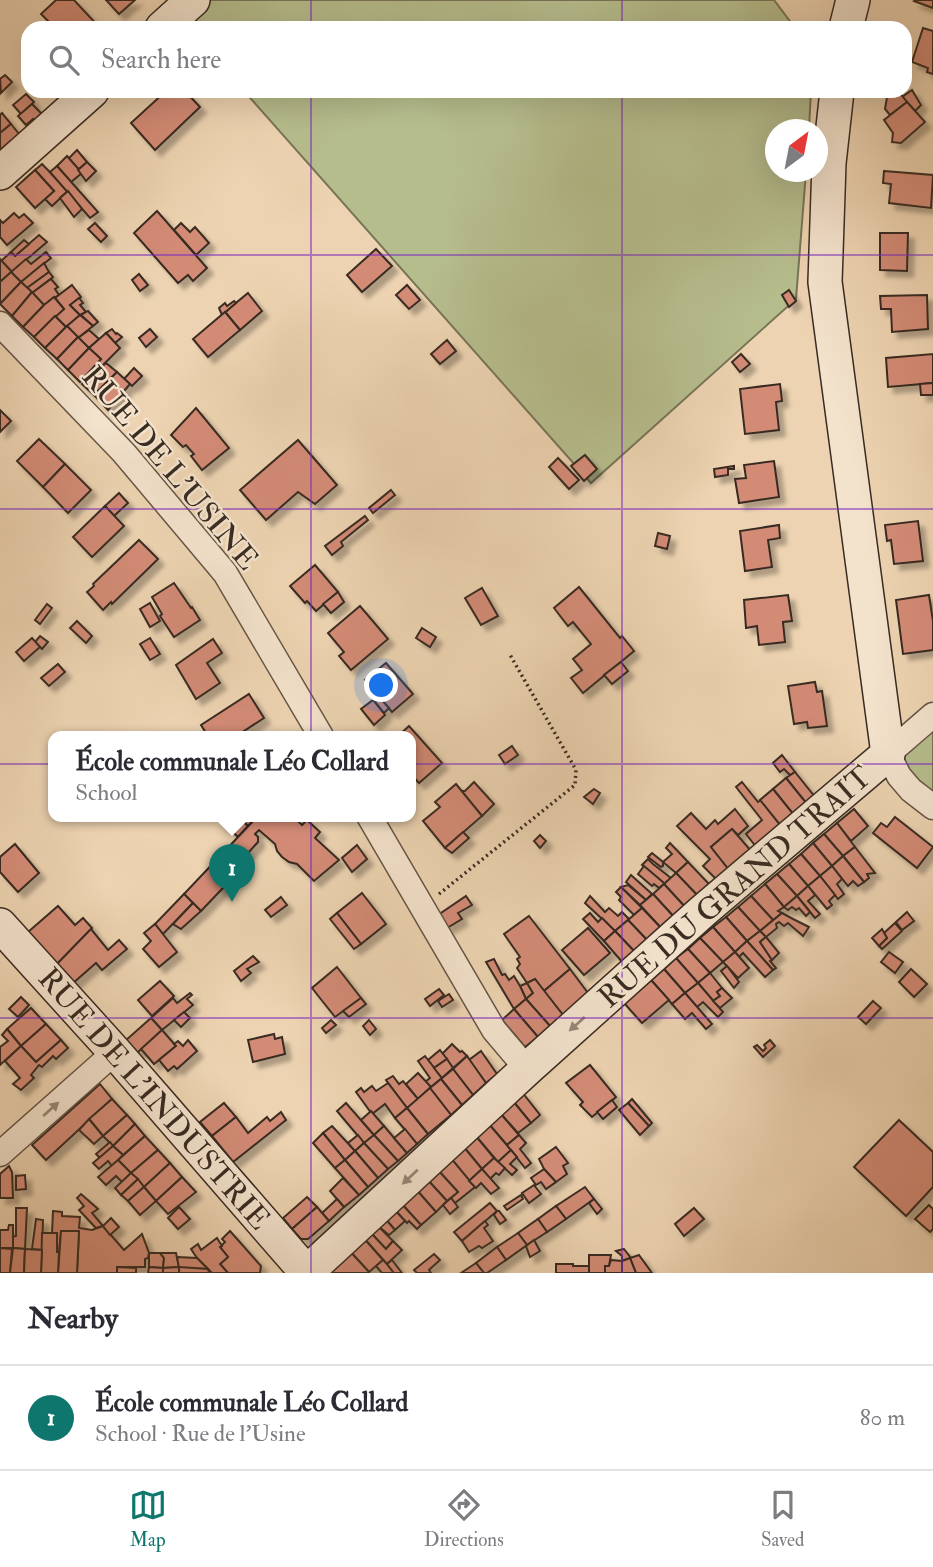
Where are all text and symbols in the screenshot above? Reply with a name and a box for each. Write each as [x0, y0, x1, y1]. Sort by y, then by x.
search box [21, 21, 912, 98]
icon: search [45, 41, 83, 79]
text: Search here [101, 44, 221, 76]
north arrow [765, 119, 828, 182]
street label: RUE DE L'USINE [74, 358, 266, 578]
your location [364, 668, 398, 702]
popup [48, 731, 416, 822]
text: École communale Léo Collard [75, 746, 389, 778]
street label: RUE DU GRAND TRAIT [591, 758, 879, 1016]
text: School [75, 778, 137, 807]
pin: 1 [209, 844, 255, 902]
street label: RUE DE L'INDUSTRIE [30, 960, 278, 1238]
one-way arrow [569, 1016, 586, 1031]
one-way arrow [42, 1101, 60, 1117]
one-way arrow [402, 1169, 419, 1185]
text: Nearby [28, 1300, 118, 1337]
text: École communale Léo Collard [95, 1387, 408, 1419]
text: 1 [47, 1403, 55, 1432]
text: 80 m [860, 1403, 905, 1432]
text: School · Rue de l'Usine [95, 1419, 306, 1448]
tab: Map [129, 1486, 167, 1552]
tab: Directions [424, 1486, 504, 1552]
tab: Saved [761, 1486, 804, 1552]

